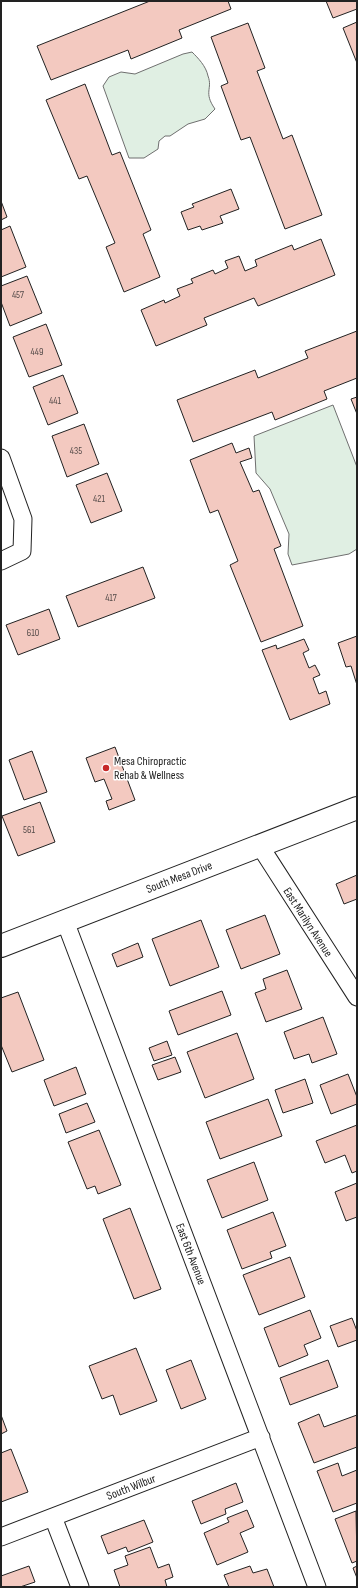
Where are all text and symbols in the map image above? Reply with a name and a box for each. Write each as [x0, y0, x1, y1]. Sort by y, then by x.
house number: 457 [12, 289, 24, 301]
house number: 449 [31, 346, 43, 358]
house number: 441 [49, 395, 61, 407]
house number: 435 [70, 445, 82, 457]
house number: 421 [93, 493, 105, 505]
house number: 417 [105, 592, 117, 604]
house number: 610 [27, 627, 39, 639]
place label: Mesa Chiropractic Rehab & Wellness [114, 754, 187, 783]
marker: Mesa Chiropractic Rehab & Wellness [101, 763, 111, 773]
house number: 561 [23, 824, 35, 836]
street label: South Mesa Drive [144, 858, 214, 897]
street label: East Marilyn Avenue [280, 885, 336, 960]
street label: East 6th Avenue [172, 1221, 209, 1287]
street label: South Wilbur [104, 1471, 158, 1504]

